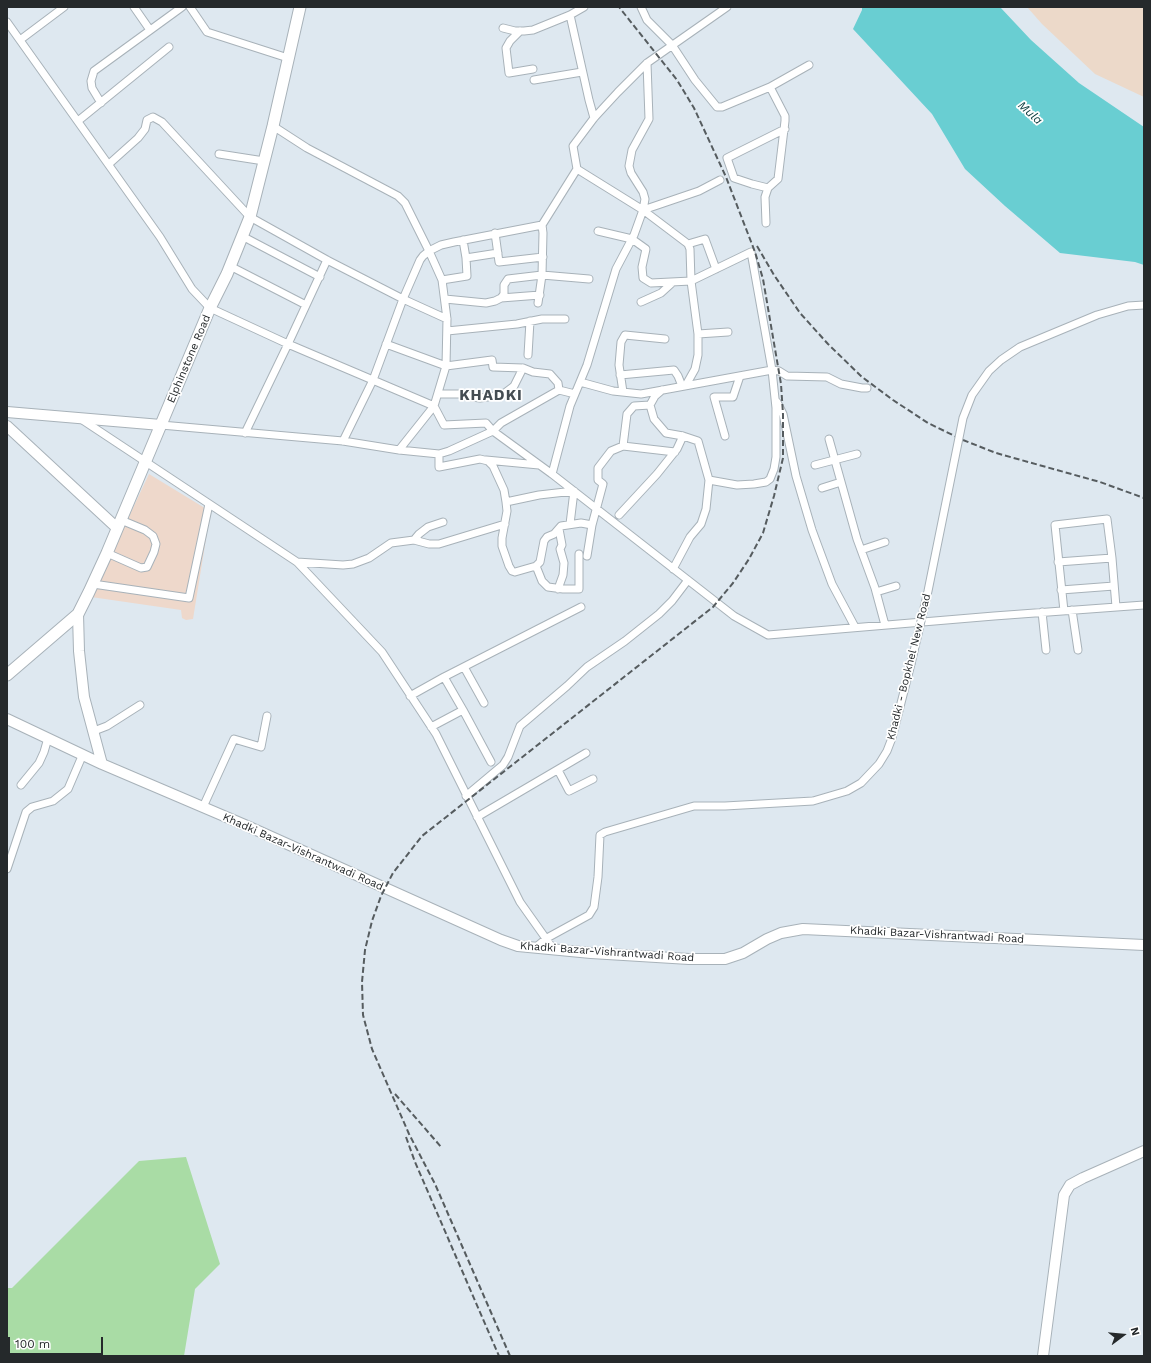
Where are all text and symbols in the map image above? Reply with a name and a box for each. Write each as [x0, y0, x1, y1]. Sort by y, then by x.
water label: Mula [1015, 98, 1045, 128]
street label: Elphinstone Road [164, 313, 214, 405]
district label: KHADKI [459, 387, 523, 405]
street label: Khadki - Bopkhel New Road [884, 592, 934, 742]
street label: Khadki Bazar-Vishrantwadi Road [221, 810, 385, 894]
street label: Khadki Bazar-Vishrantwadi Road [849, 924, 1025, 946]
street label: Khadki Bazar-Vishrantwadi Road [519, 939, 695, 965]
north arrow [1103, 1315, 1143, 1355]
text: N [1128, 1326, 1142, 1337]
scale bar [10, 1329, 105, 1355]
text: 100 m [15, 1337, 50, 1351]

